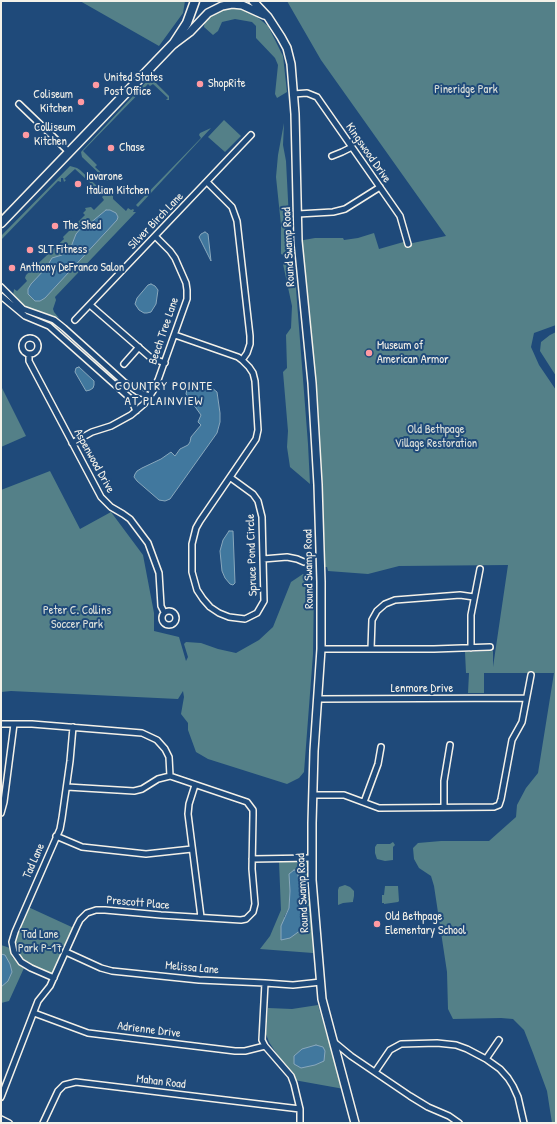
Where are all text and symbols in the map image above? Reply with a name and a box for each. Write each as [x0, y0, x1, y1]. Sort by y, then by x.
place label: United States Post Office [104, 71, 163, 99]
place label: ShopRite [208, 77, 246, 91]
marker: ShopRite [195, 79, 205, 89]
marker: United States Post Office [91, 80, 101, 90]
park label: Pineridge Park [434, 83, 498, 97]
place label: Coliseum Kitchen [33, 88, 73, 116]
marker: Coliseum Kitchen [76, 97, 86, 107]
street label: Kingswood Drive [342, 120, 394, 186]
place label: Colliseum Kitchen [34, 121, 76, 149]
marker: Colliseum Kitchen [21, 130, 31, 140]
place label: Chase [119, 141, 145, 155]
marker: Chase [106, 143, 116, 153]
place label: Iavarone Italian Kitchen [86, 170, 149, 198]
marker: Iavarone Italian Kitchen [73, 179, 83, 189]
street label: Silver Birch Lane [125, 190, 187, 252]
street label: Round Swamp Road [280, 207, 298, 287]
place label: The Shed [63, 219, 101, 233]
marker: The Shed [50, 221, 60, 231]
place label: SLT Fitness [38, 243, 87, 257]
marker: SLT Fitness [25, 245, 35, 255]
place label: Anthony DeFranco Salon [20, 261, 124, 275]
marker: Anthony DeFranco Salon [7, 263, 17, 273]
street label: Beech Tree Lane [146, 296, 182, 366]
place label: Museum of American Armor [377, 339, 449, 367]
marker: Museum of American Armor [364, 348, 374, 358]
district label: COUNTRY POINTE AT PLAINVIEW [115, 379, 213, 410]
park label: Old Bethpage Village Restoration [395, 423, 477, 451]
street label: Aspenwood Drive [70, 426, 118, 496]
street label: Spruce Pond Circle [243, 514, 261, 596]
street label: Round Swamp Road [301, 529, 317, 609]
park label: Peter C. Collins Soccer Park [43, 604, 111, 632]
street label: Lenmore Drive [391, 682, 453, 696]
street label: Tad Lane [20, 841, 48, 881]
street label: Round Swamp Road [294, 853, 312, 933]
street label: Prescott Place [106, 893, 170, 913]
place label: Old Bethpage Elementary School [385, 910, 466, 938]
marker: Old Bethpage Elementary School [372, 919, 382, 929]
park label: Tad Lane Park P-17 [18, 928, 62, 956]
street label: Melissa Lane [165, 958, 219, 978]
street label: Adrienne Drive [117, 1019, 181, 1041]
street label: Mahan Road [136, 1072, 186, 1092]

